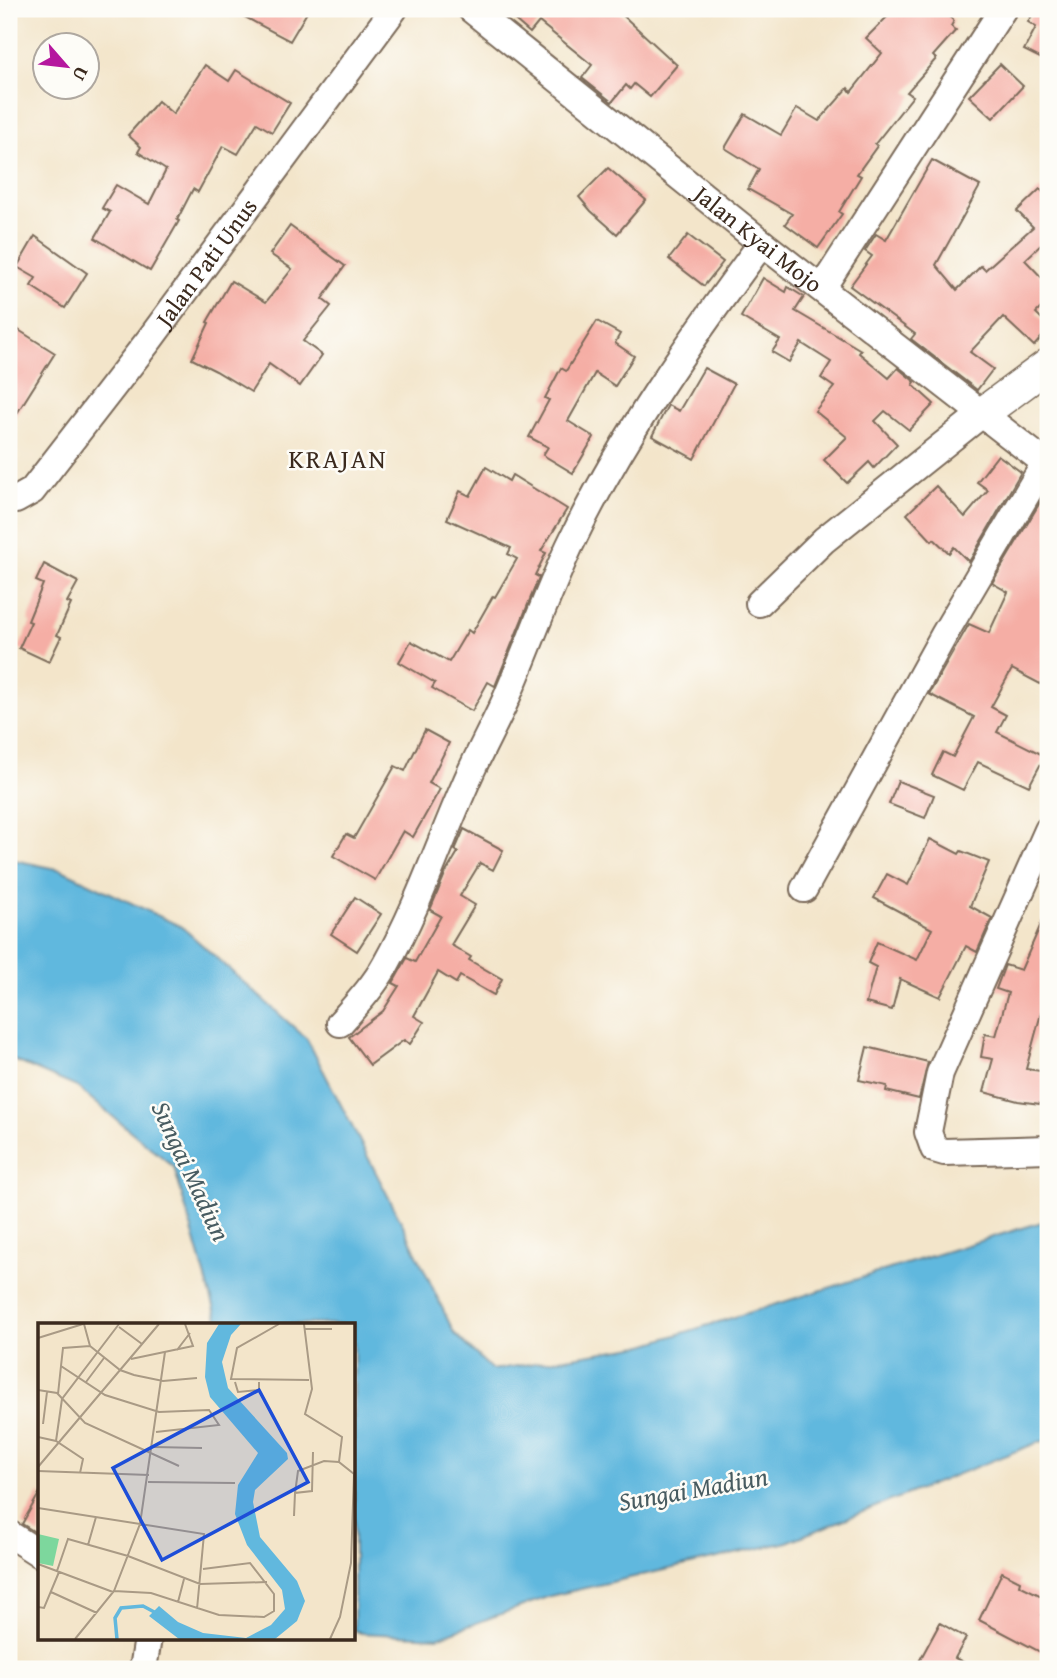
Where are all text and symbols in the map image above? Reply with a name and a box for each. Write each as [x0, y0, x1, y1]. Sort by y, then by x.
north arrow [32, 32, 102, 102]
text: U [66, 62, 96, 86]
street label: Jalan Kyai Mojo [684, 175, 830, 301]
street label: Jalan Pati Unus [145, 191, 266, 336]
district label: KRAJAN [288, 439, 388, 478]
water label: Sungai Madiun [142, 1094, 241, 1247]
inset map [38, 1323, 355, 1640]
water label: Sungai Madiun [615, 1456, 771, 1521]

